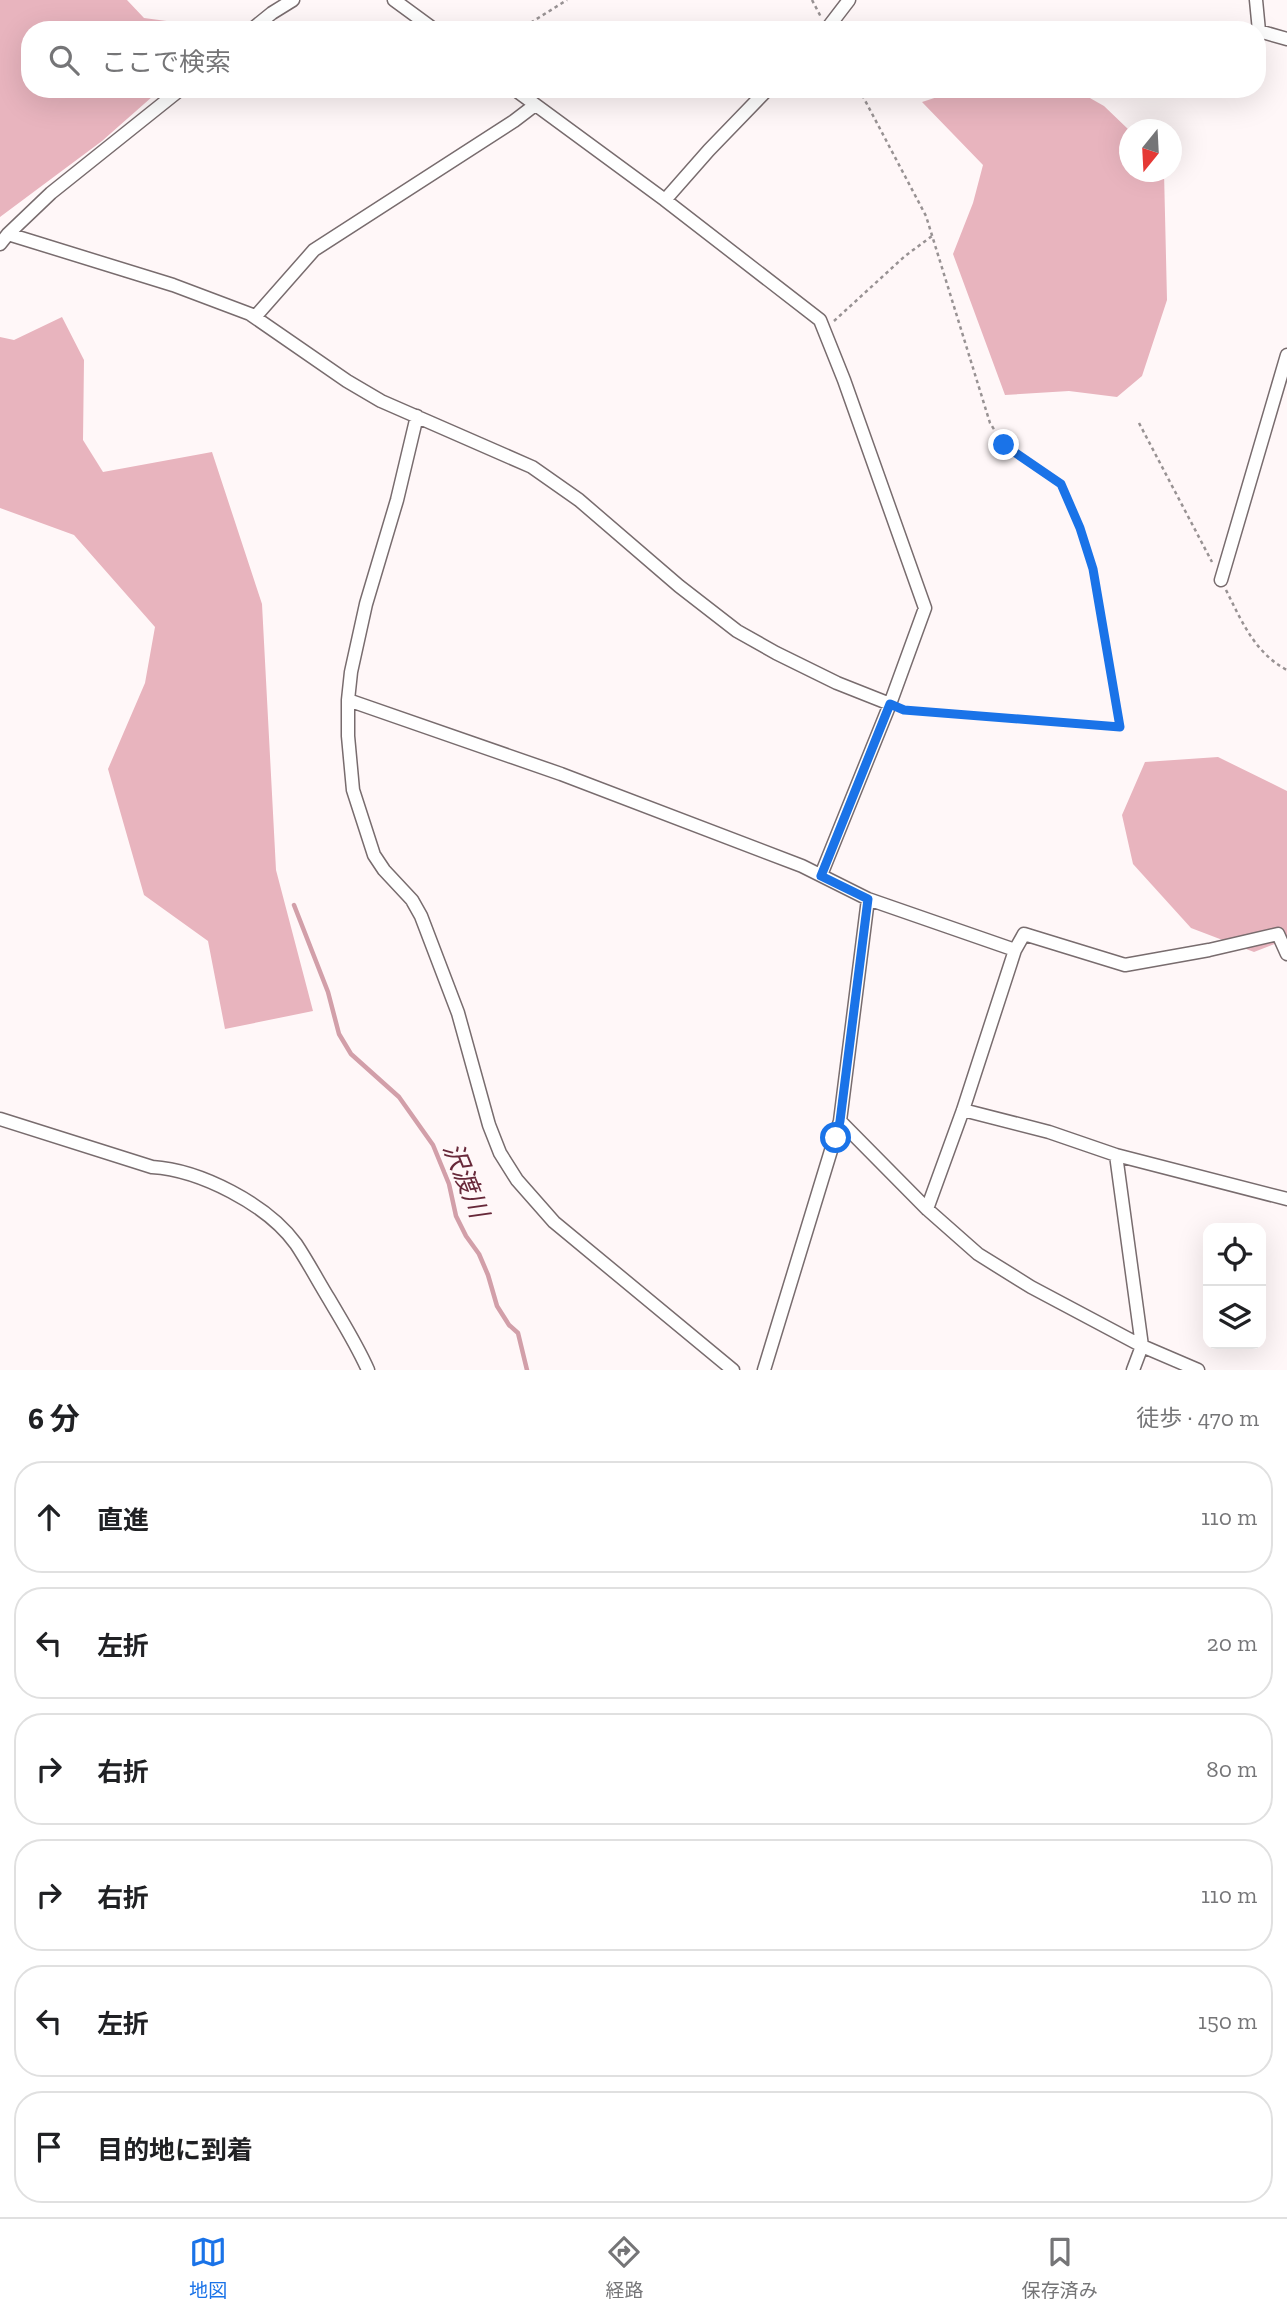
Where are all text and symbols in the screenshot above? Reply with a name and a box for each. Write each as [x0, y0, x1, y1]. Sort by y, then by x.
search box [21, 21, 1266, 98]
icon: search [45, 41, 83, 79]
text: ここで検索 [101, 46, 231, 78]
north arrow [1119, 119, 1182, 182]
route end [988, 429, 1019, 460]
route start [820, 1122, 851, 1153]
water label: 沢渡川 [437, 1138, 497, 1225]
map controls [1203, 1223, 1266, 1349]
button: locate [1203, 1223, 1266, 1286]
button: layers [1203, 1286, 1266, 1349]
text: 6 分 [28, 1401, 80, 1437]
text: 徒歩 · 470 m [1136, 1404, 1259, 1432]
icon: ahead [30, 1498, 68, 1536]
text: 110 m [1201, 1503, 1257, 1531]
text: 直進 [97, 1504, 149, 1536]
icon: left [30, 1624, 68, 1662]
text: 20 m [1207, 1629, 1257, 1657]
text: 左折 [97, 1630, 149, 1662]
icon: right [30, 1750, 68, 1788]
text: 80 m [1206, 1755, 1257, 1783]
text: 右折 [97, 1756, 149, 1788]
icon: right [30, 1876, 68, 1914]
text: 110 m [1201, 1881, 1257, 1909]
text: 右折 [97, 1882, 149, 1914]
icon: left [30, 2002, 68, 2040]
text: 150 m [1198, 2007, 1257, 2035]
text: 左折 [97, 2008, 149, 2040]
icon: arrive [30, 2128, 68, 2166]
text: 目的地に到着 [97, 2134, 253, 2166]
tab: 地図 [189, 2233, 227, 2302]
tab: 経路 [605, 2233, 644, 2302]
tab: 保存済み [1022, 2233, 1098, 2302]

